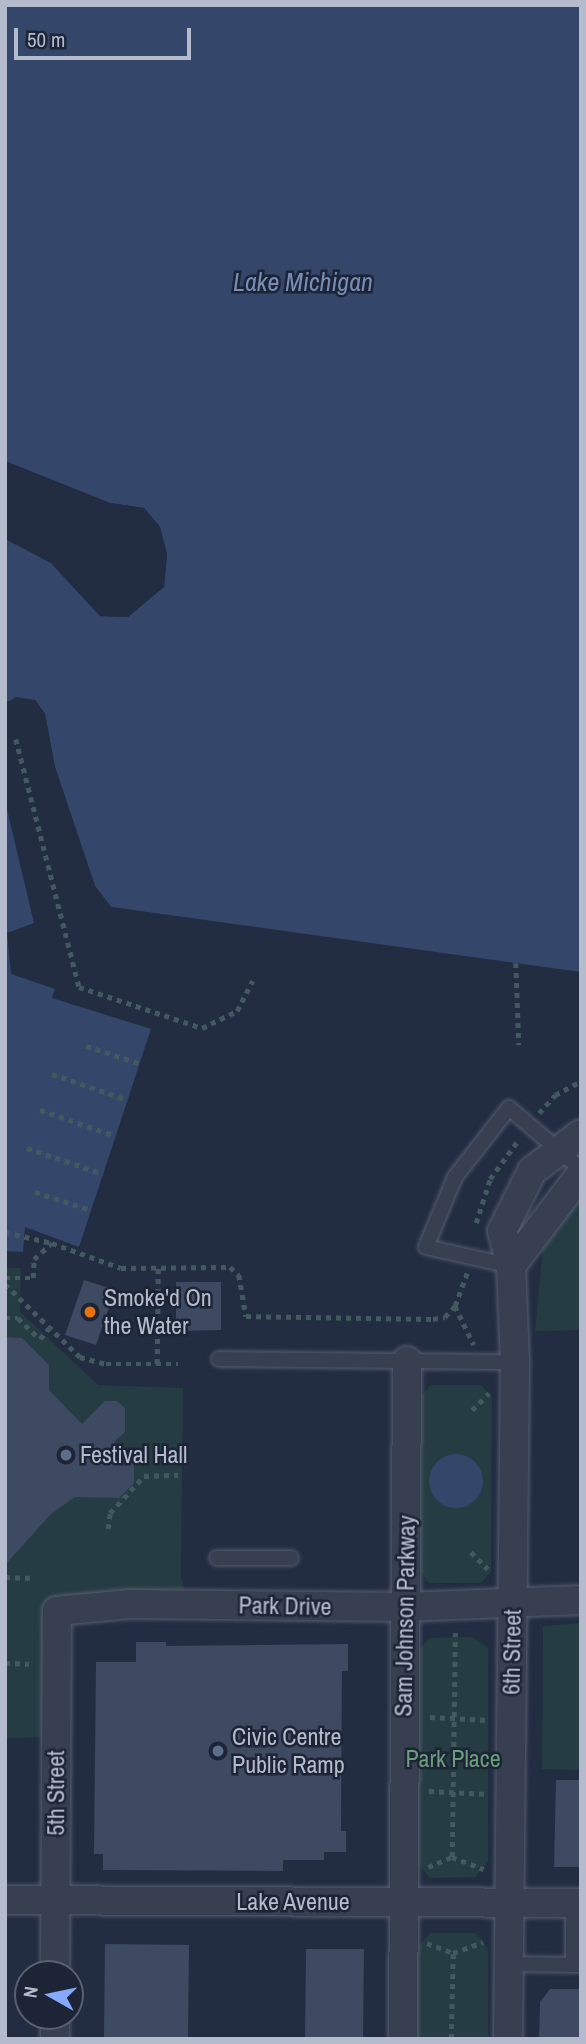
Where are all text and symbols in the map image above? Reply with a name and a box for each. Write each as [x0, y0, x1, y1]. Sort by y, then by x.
scale bar [18, 14, 194, 58]
text: 50 m [27, 25, 65, 54]
water label: Lake Michigan [233, 266, 373, 298]
place label: Smoke'd On the Water [104, 1284, 212, 1340]
marker: Smoke'd On the Water [82, 1304, 98, 1320]
place label: Festival Hall [80, 1441, 187, 1469]
marker: Festival Hall [58, 1447, 74, 1463]
street label: Sam Johnson Parkway [389, 1515, 421, 1717]
street label: Park Drive [238, 1591, 332, 1621]
street label: 6th Street [497, 1609, 527, 1695]
place label: Civic Centre Public Ramp [232, 1723, 345, 1779]
marker: Civic Centre Public Ramp [210, 1743, 226, 1759]
park label: Park Place [405, 1745, 501, 1773]
street label: 5th Street [42, 1750, 70, 1836]
street label: Lake Avenue [236, 1888, 350, 1916]
north arrow [14, 1960, 84, 2030]
text: N [17, 1984, 44, 2000]

